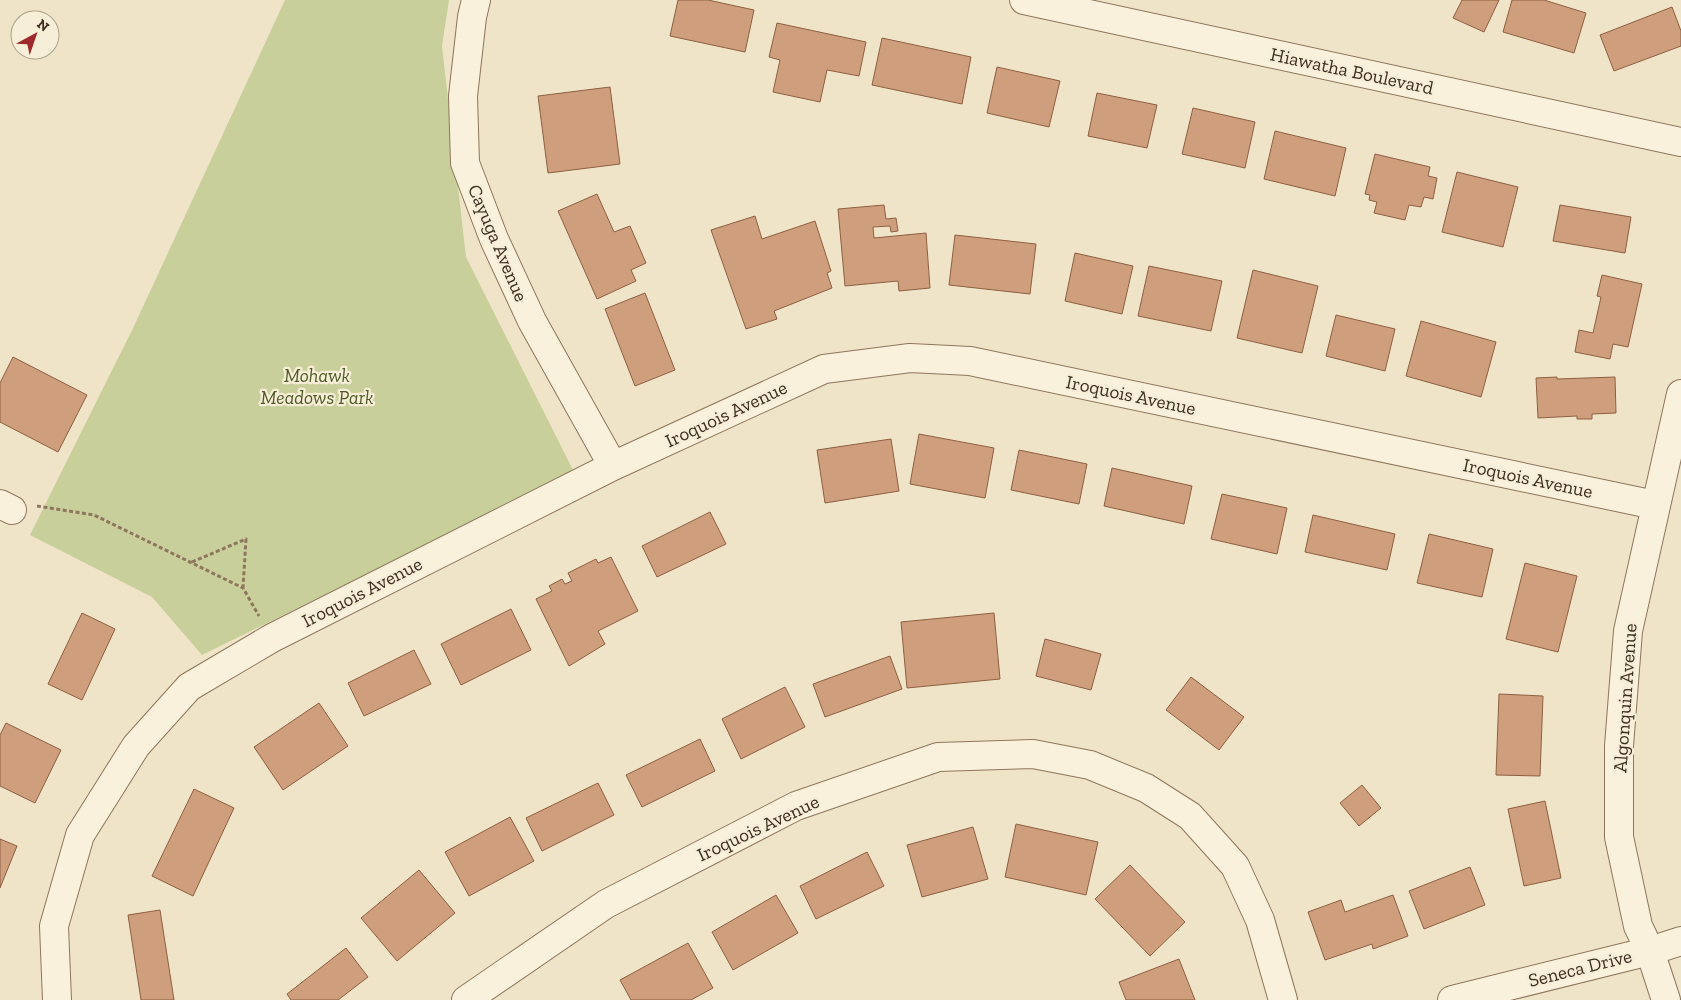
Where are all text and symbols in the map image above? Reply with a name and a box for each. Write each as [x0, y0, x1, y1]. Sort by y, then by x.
north arrow [10, 10, 60, 60]
text: N [33, 15, 53, 36]
street label: Hiawatha Boulevard [1268, 42, 1436, 100]
street label: Cayuga Avenue [463, 181, 533, 305]
park label: Mohawk Meadows Park [261, 364, 373, 409]
street label: Iroquois Avenue [1064, 370, 1198, 420]
street label: Iroquois Avenue [661, 376, 791, 452]
street label: Iroquois Avenue [1461, 453, 1595, 503]
street label: Iroquois Avenue [298, 552, 426, 632]
street label: Algonquin Avenue [1608, 623, 1642, 773]
street label: Iroquois Avenue [693, 790, 823, 866]
street label: Seneca Drive [1526, 944, 1634, 992]

